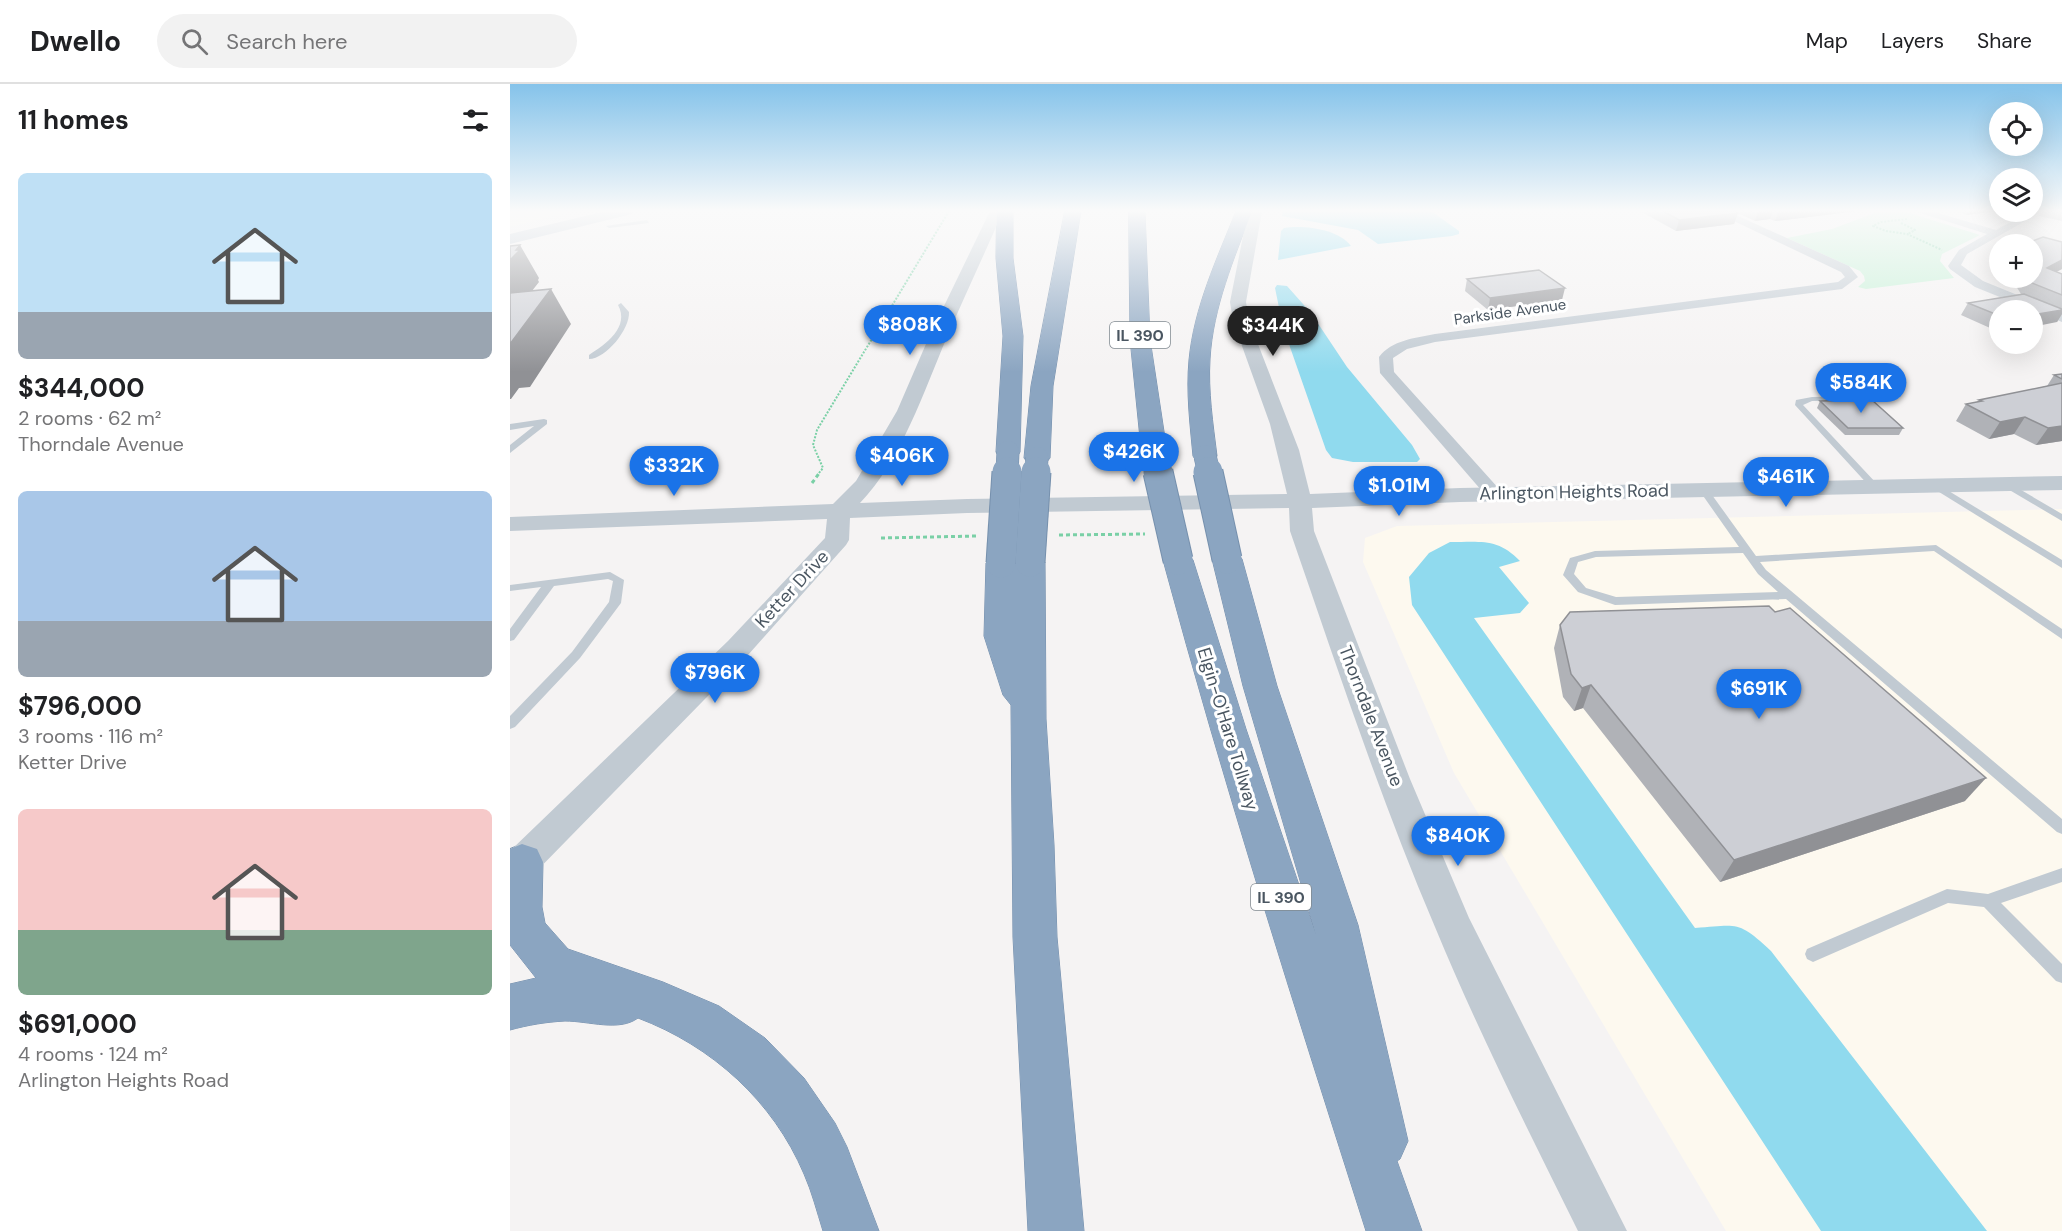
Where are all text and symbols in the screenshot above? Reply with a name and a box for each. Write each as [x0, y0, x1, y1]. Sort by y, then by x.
search box [157, 14, 577, 68]
text: Dwello [30, 23, 121, 60]
icon: search [178, 25, 211, 58]
text: Search here [226, 27, 348, 56]
text: Map [1806, 27, 1848, 55]
text: Layers [1881, 27, 1944, 55]
text: Share [1977, 27, 2032, 55]
map controls [1989, 102, 2043, 354]
button: locate [1989, 102, 2043, 156]
text: 11 homes [18, 103, 129, 137]
icon: filters [459, 104, 492, 137]
button: layers [1989, 168, 2043, 222]
icon: home [201, 212, 309, 320]
button: + [1989, 234, 2043, 288]
street label: Parkside Avenue [1453, 294, 1567, 330]
button: − [1989, 300, 2043, 354]
pin: $808K [868, 305, 952, 356]
pin: $344K [1231, 306, 1315, 357]
text: $808K [878, 311, 942, 337]
text: $344K [1241, 312, 1305, 338]
road number: IL 390 [1110, 322, 1170, 348]
pin: $584K [1819, 363, 1903, 414]
text: $584K [1829, 369, 1893, 395]
text: $344,000 [18, 371, 145, 405]
text: 2 rooms · 62 m² [18, 405, 161, 431]
text: Thorndale Avenue [18, 431, 184, 457]
pin: $426K [1092, 432, 1176, 483]
pin: $406K [860, 436, 944, 487]
text: $426K [1103, 438, 1165, 464]
text: $406K [870, 442, 934, 468]
pin: $332K [632, 446, 716, 497]
text: $332K [644, 452, 704, 478]
pin: $461K [1744, 457, 1828, 508]
text: $461K [1757, 463, 1815, 489]
pin: $1.01M [1350, 466, 1448, 517]
text: $1.01M [1368, 472, 1430, 498]
street label: Arlington Heights Road [1479, 478, 1669, 506]
icon: home [201, 530, 309, 638]
street label: Ketter Drive [750, 545, 834, 633]
street label: Thorndale Avenue [1333, 642, 1409, 790]
street label: Elgin-O'Hare Tollway [1192, 645, 1264, 813]
pin: $796K [673, 653, 757, 704]
text: $796K [684, 659, 746, 685]
pin: $691K [1717, 669, 1801, 720]
text: $691K [1730, 675, 1788, 701]
text: $796,000 [18, 689, 142, 723]
text: 3 rooms · 116 m² [18, 723, 163, 749]
text: Ketter Drive [18, 749, 127, 775]
pin: $840K [1416, 816, 1500, 867]
text: $840K [1426, 822, 1490, 848]
icon: home [201, 848, 309, 956]
road number: IL 390 [1251, 884, 1311, 910]
text: $691,000 [18, 1007, 137, 1041]
text: 4 rooms · 124 m² [18, 1041, 168, 1067]
text: Arlington Heights Road [18, 1067, 229, 1093]

